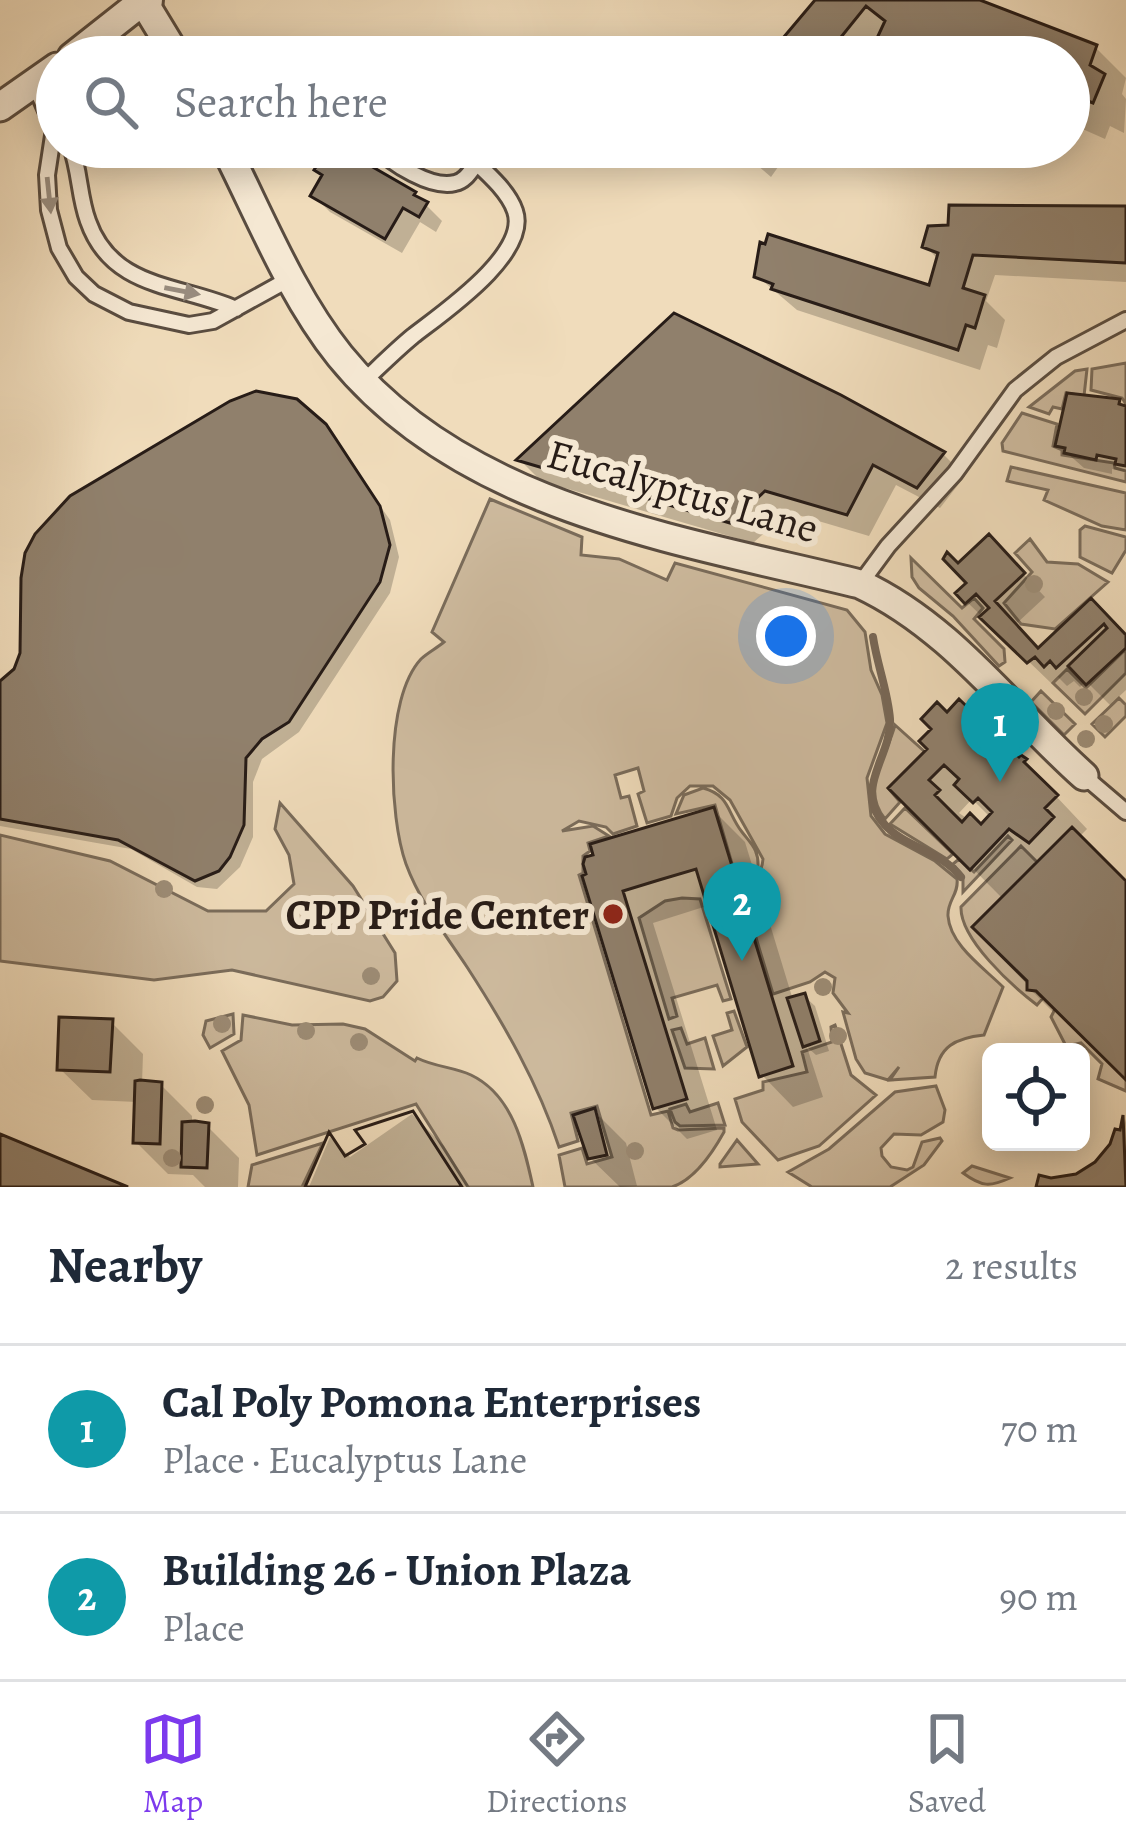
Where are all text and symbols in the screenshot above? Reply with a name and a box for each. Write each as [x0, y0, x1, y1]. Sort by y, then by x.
search box [36, 36, 1090, 168]
icon: search [78, 69, 144, 135]
text: Search here [174, 71, 388, 133]
one-way arrow [40, 177, 59, 214]
one-way arrow [164, 283, 202, 302]
street label: Eucalyptus Lane [541, 425, 825, 556]
your location [756, 606, 816, 666]
pin: 1 [961, 683, 1039, 782]
pin: 2 [703, 862, 781, 961]
place label: CPP Pride Center [286, 886, 589, 943]
marker: CPP Pride Center [600, 901, 626, 927]
map controls [982, 1043, 1090, 1151]
button: locate [982, 1043, 1090, 1151]
text: Nearby [48, 1230, 202, 1300]
text: 2 results [945, 1239, 1078, 1292]
text: Cal Poly Pomona Enterprises [162, 1371, 701, 1433]
text: 1 [80, 1402, 94, 1455]
text: 70 m [1001, 1402, 1078, 1455]
text: Place · Eucalyptus Lane [162, 1433, 527, 1486]
text: Building 26 - Union Plaza [162, 1539, 631, 1601]
text: 2 [78, 1570, 96, 1623]
text: 90 m [999, 1570, 1078, 1623]
text: Place [162, 1601, 245, 1654]
tab: Map [140, 1706, 206, 1823]
tab: Directions [486, 1706, 628, 1823]
tab: Saved [908, 1706, 986, 1823]

